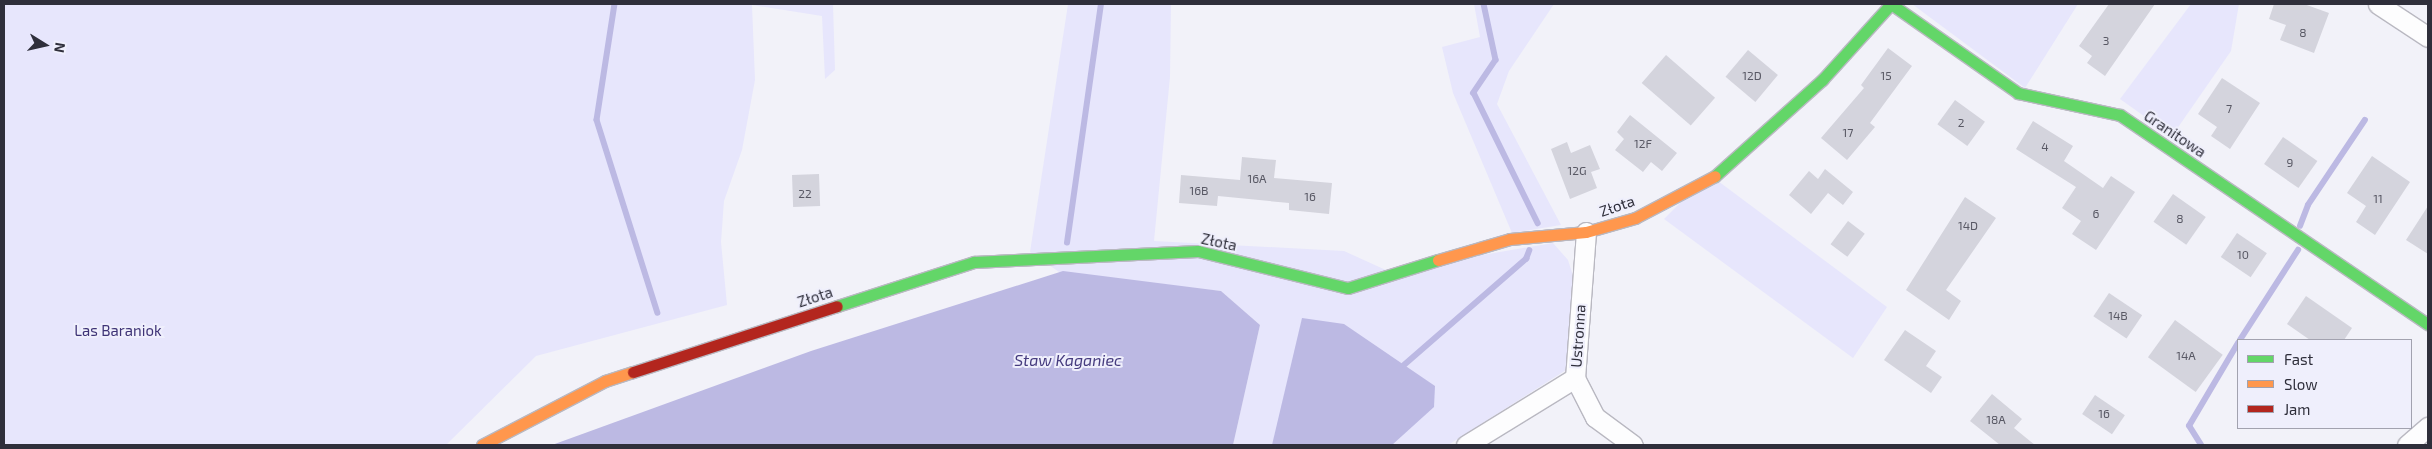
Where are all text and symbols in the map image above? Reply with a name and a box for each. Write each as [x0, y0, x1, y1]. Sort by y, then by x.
north arrow [20, 20, 70, 70]
house number: 8 [2299, 26, 2307, 40]
house number: 3 [2103, 34, 2109, 48]
text: N [51, 41, 70, 54]
house number: 12D [1742, 69, 1762, 83]
house number: 15 [1880, 69, 1892, 83]
house number: 7 [2226, 102, 2232, 116]
street label: Granitowa [2141, 107, 2209, 161]
house number: 2 [1958, 116, 1964, 130]
house number: 17 [1843, 126, 1853, 140]
house number: 12F [1634, 137, 1652, 151]
house number: 4 [2041, 140, 2049, 154]
house number: 9 [2287, 156, 2293, 170]
house number: 12G [1567, 164, 1587, 178]
house number: 16A [1247, 172, 1267, 186]
house number: 16B [1189, 184, 1209, 198]
house number: 22 [798, 187, 812, 201]
house number: 16 [1304, 190, 1316, 204]
street label: Złota [1597, 192, 1637, 220]
house number: 11 [2373, 192, 2383, 206]
house number: 6 [2093, 207, 2099, 221]
house number: 8 [2176, 212, 2184, 226]
house number: 14D [1958, 219, 1978, 233]
street label: Złota [1200, 229, 1238, 255]
house number: 10 [2237, 248, 2249, 262]
street label: Złota [795, 283, 835, 311]
street label: Ustronna [1567, 304, 1589, 368]
house number: 14B [2108, 309, 2128, 323]
park label: Las Baraniok [74, 322, 162, 340]
legend [2237, 339, 2412, 429]
house number: 14A [2176, 349, 2196, 363]
water label: Staw Kaganiec [1014, 350, 1122, 370]
text: Fast [2284, 350, 2313, 368]
text: Slow [2284, 375, 2318, 393]
text: Jam [2284, 400, 2310, 418]
house number: 16 [2098, 407, 2110, 421]
house number: 18A [1986, 413, 2006, 427]

